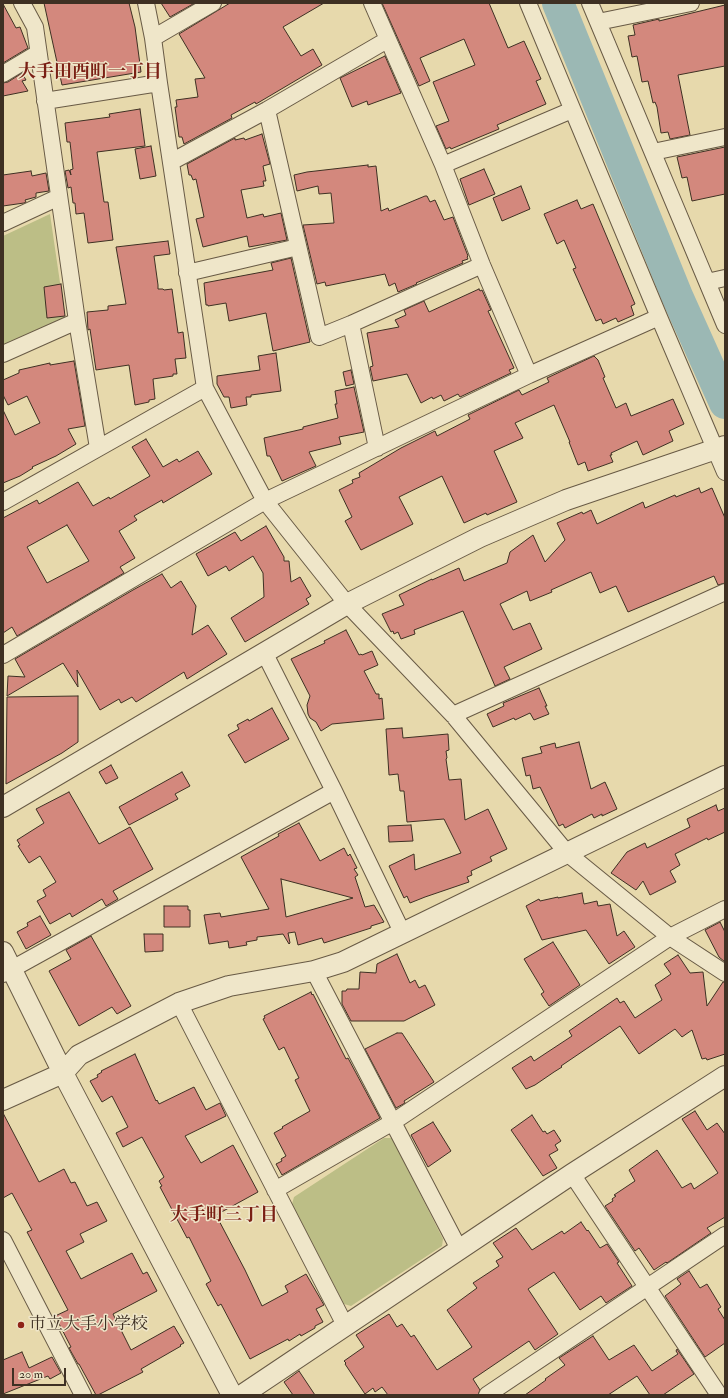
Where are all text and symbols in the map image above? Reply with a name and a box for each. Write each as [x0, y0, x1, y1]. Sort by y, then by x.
district label: 大手田酉町一丁目 [18, 62, 162, 84]
district label: 大手町三丁目 [170, 1205, 278, 1227]
place label: 市立大手小学校 [29, 1315, 148, 1335]
marker: 市立大手小学校 [16, 1320, 26, 1330]
scale bar [14, 1360, 68, 1386]
text: 20 m [19, 1367, 43, 1382]

